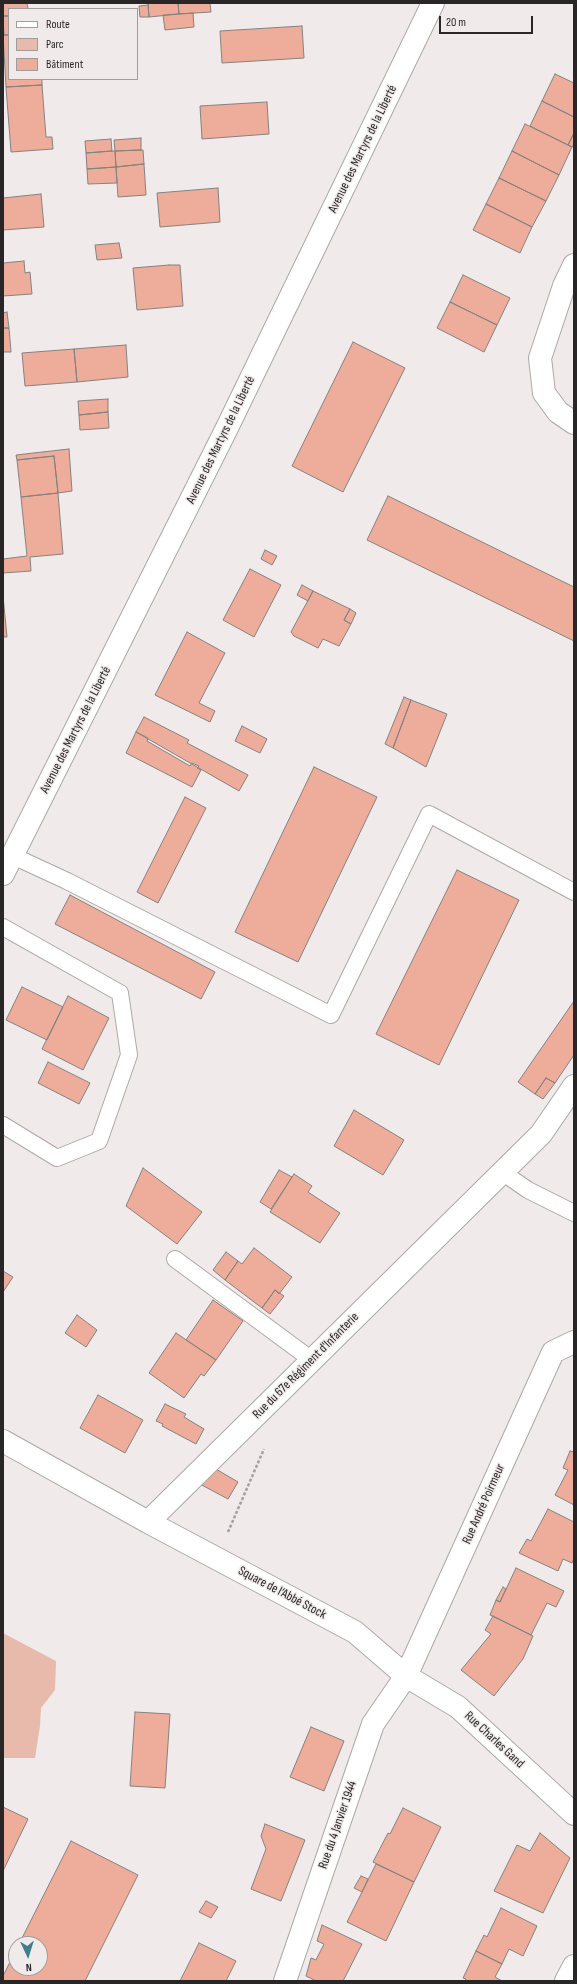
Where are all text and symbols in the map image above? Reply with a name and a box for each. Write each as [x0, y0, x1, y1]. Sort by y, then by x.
legend [8, 8, 138, 80]
scale bar [441, 8, 535, 34]
text: 20 m [446, 15, 466, 30]
text: Route [46, 17, 70, 32]
text: Parc [46, 37, 64, 52]
text: Bâtiment [46, 57, 83, 72]
street label: Avenue des Martyrs de la Liberté [325, 83, 401, 215]
street label: Avenue des Martyrs de la Liberté [183, 374, 259, 506]
street label: Avenue des Martyrs de la Liberté [37, 664, 115, 796]
street label: Rue du 67e Régiment d'Infanterie [250, 1310, 362, 1422]
street label: Rue André Poirmeur [459, 1461, 509, 1547]
street label: Square de l’Abbé Stock [235, 1563, 329, 1623]
street label: Rue Charles Gand [461, 1708, 527, 1772]
street label: Rue du 4 Janvier 1944 [316, 1779, 360, 1871]
north arrow [8, 1936, 48, 1976]
text: N [25, 1961, 32, 1974]

